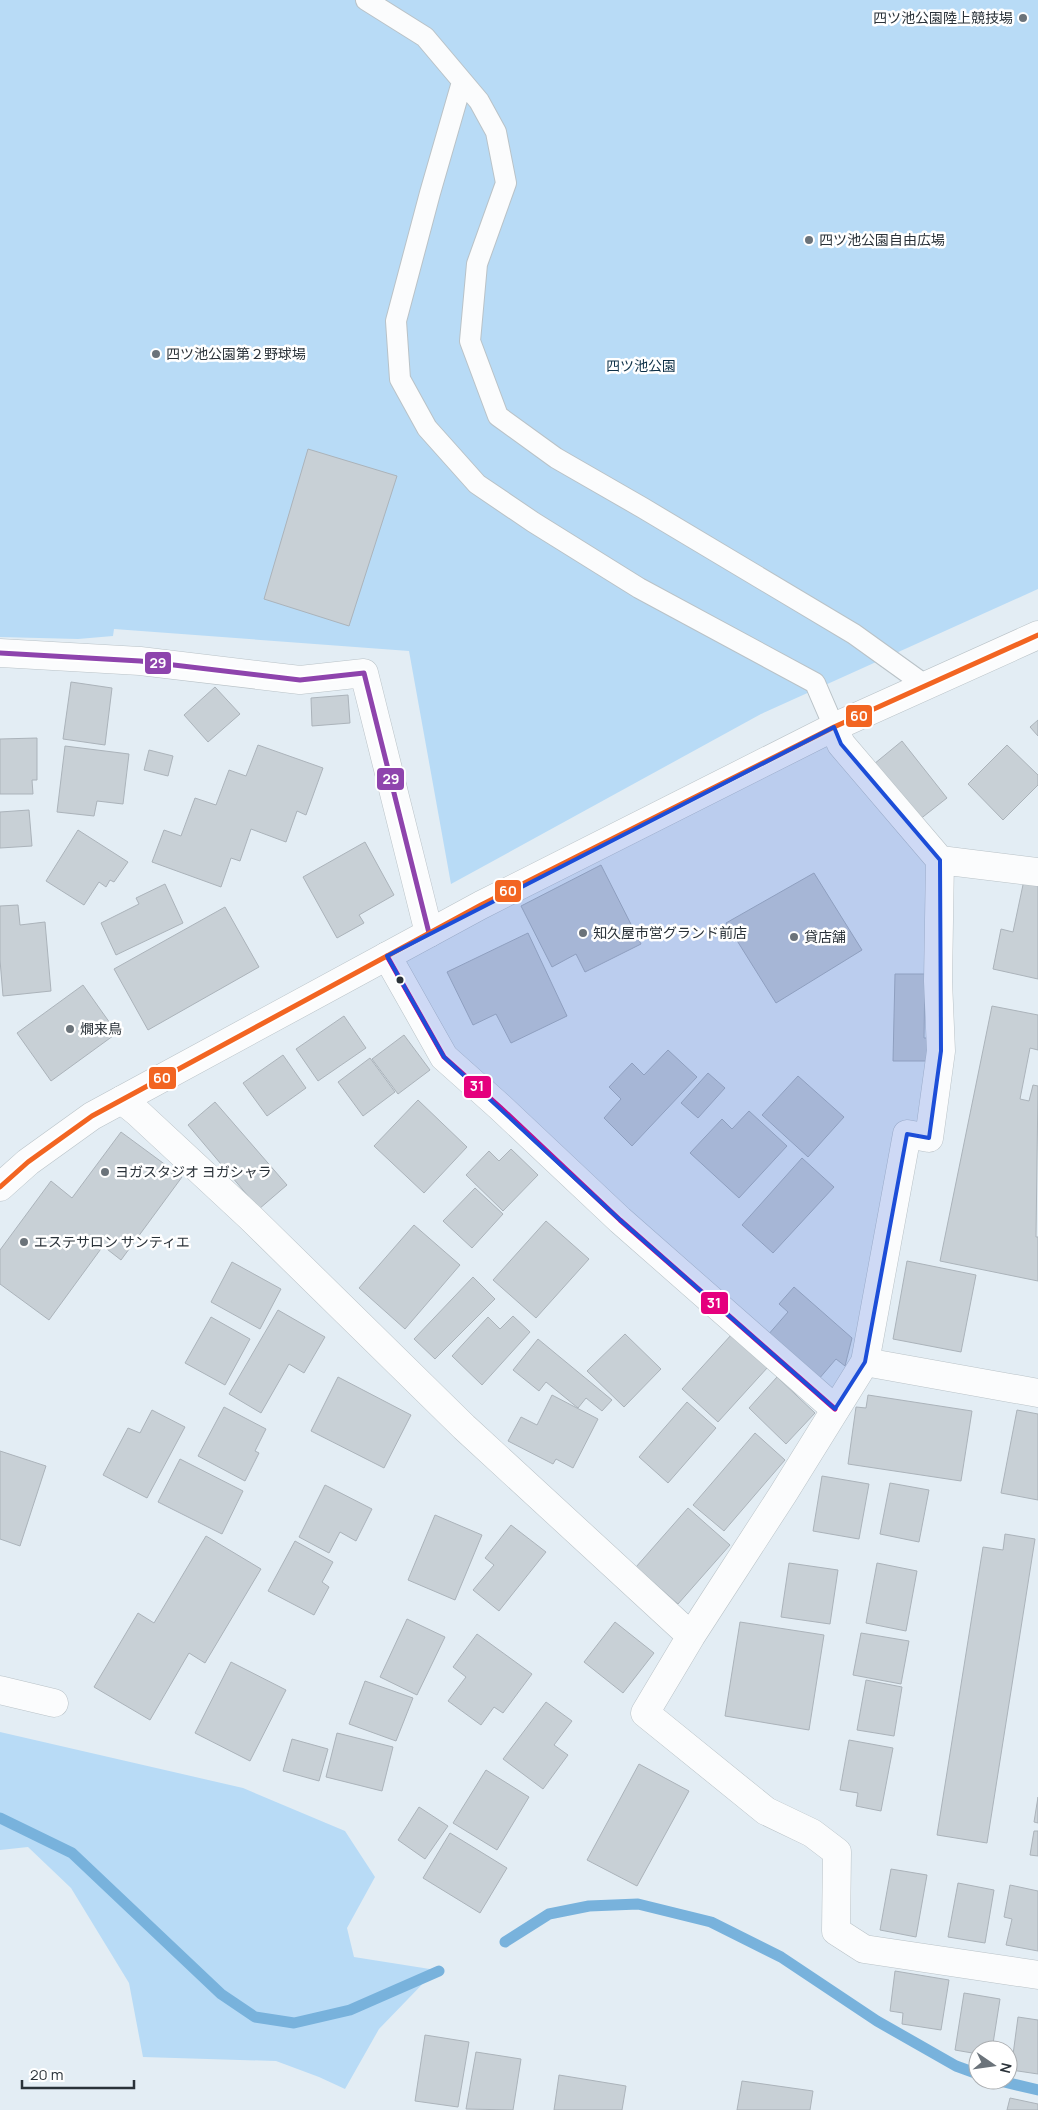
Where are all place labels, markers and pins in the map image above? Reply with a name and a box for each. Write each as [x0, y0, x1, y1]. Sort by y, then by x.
place label: 四ツ池公園陸上競技場 [873, 8, 1013, 27]
marker: 四ツ池公園陸上競技場 [1017, 12, 1029, 24]
place label: 四ツ池公園自由広場 [819, 230, 945, 249]
marker: 四ツ池公園自由広場 [803, 234, 815, 246]
place label: 四ツ池公園第２野球場 [166, 344, 306, 363]
marker: 四ツ池公園第２野球場 [150, 348, 162, 360]
place label: 知久屋市営グランド前店 [593, 923, 747, 942]
marker: 知久屋市営グランド前店 [577, 927, 589, 939]
place label: 貸店舗 [804, 927, 846, 946]
marker: 貸店舗 [788, 931, 800, 943]
unlabelled marker [395, 975, 405, 985]
place label: 燗来鳥 [80, 1019, 122, 1038]
marker: 燗来鳥 [64, 1023, 76, 1035]
place label: ヨガスタジオ ヨガシャラ [115, 1162, 272, 1181]
marker: ヨガスタジオ ヨガシャラ [99, 1166, 111, 1178]
place label: エステサロン サンティエ [34, 1232, 190, 1251]
marker: エステサロン サンティエ [18, 1236, 30, 1248]

